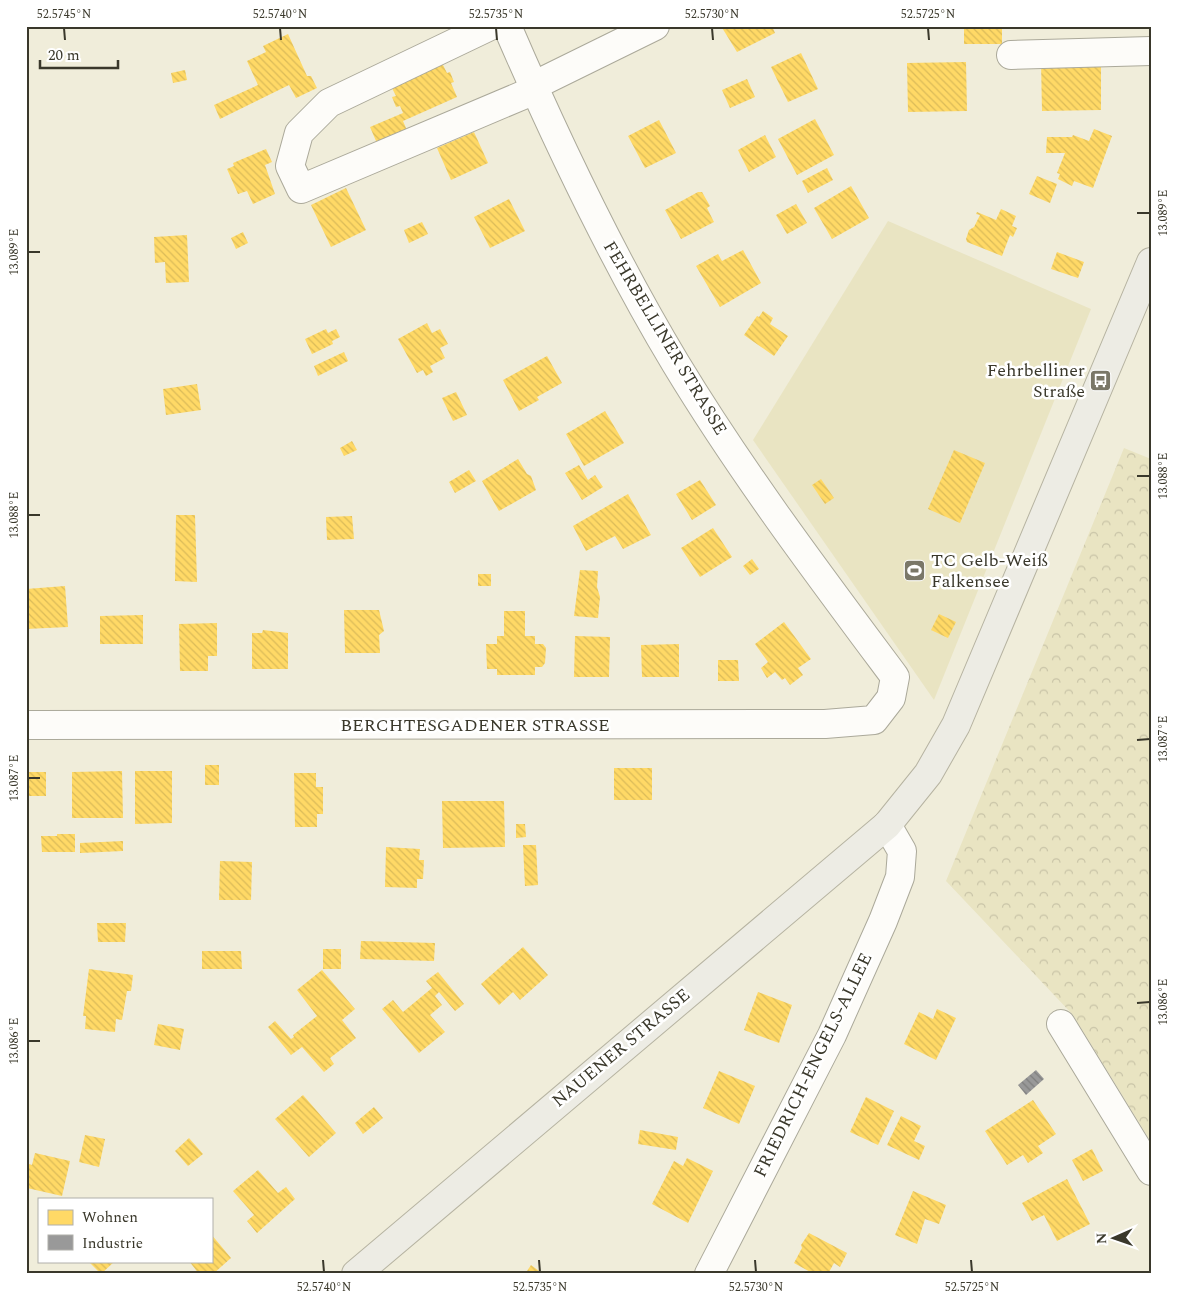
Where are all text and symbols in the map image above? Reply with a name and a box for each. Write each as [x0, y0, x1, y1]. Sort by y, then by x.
text: 52.5745°N [37, 5, 91, 24]
text: 52.5740°N [253, 5, 307, 24]
text: 52.5735°N [469, 5, 523, 24]
text: 52.5730°N [685, 5, 739, 24]
text: 52.5725°N [901, 5, 955, 24]
scale bar [40, 38, 118, 70]
text: 20 m [48, 44, 80, 67]
text: 13.089°E [1154, 190, 1173, 236]
text: 13.089°E [5, 229, 24, 275]
street label: FEHRBELLINER STRASSE [596, 236, 734, 440]
place label: Fehrbelliner Straße [987, 357, 1085, 405]
bus stop icon: Fehrbelliner Straße [1089, 368, 1113, 392]
text: 13.088°E [1154, 453, 1173, 499]
text: 13.088°E [5, 492, 24, 538]
place label: TC Gelb-Weiß Falkensee [931, 547, 1048, 595]
sports icon: TC Gelb-Weiß Falkensee [903, 558, 927, 582]
street label: BERCHTESGADENER STRASSE [340, 712, 610, 739]
text: 13.087°E [1154, 716, 1173, 762]
text: 13.087°E [5, 755, 24, 801]
street label: FRIEDRICH-ENGELS-ALLEE [747, 948, 879, 1182]
text: 13.086°E [1154, 979, 1173, 1025]
street label: NAUENER STRASSE [546, 982, 696, 1114]
text: 13.086°E [5, 1018, 24, 1064]
legend [38, 1198, 212, 1262]
text: Wohnen [82, 1206, 138, 1229]
north arrow [1090, 1212, 1140, 1262]
text: Industrie [82, 1232, 143, 1255]
text: N [1091, 1232, 1112, 1245]
text: 52.5740°N [297, 1278, 351, 1297]
text: 52.5735°N [513, 1278, 567, 1297]
text: 52.5730°N [729, 1278, 783, 1297]
text: 52.5725°N [945, 1278, 999, 1297]

